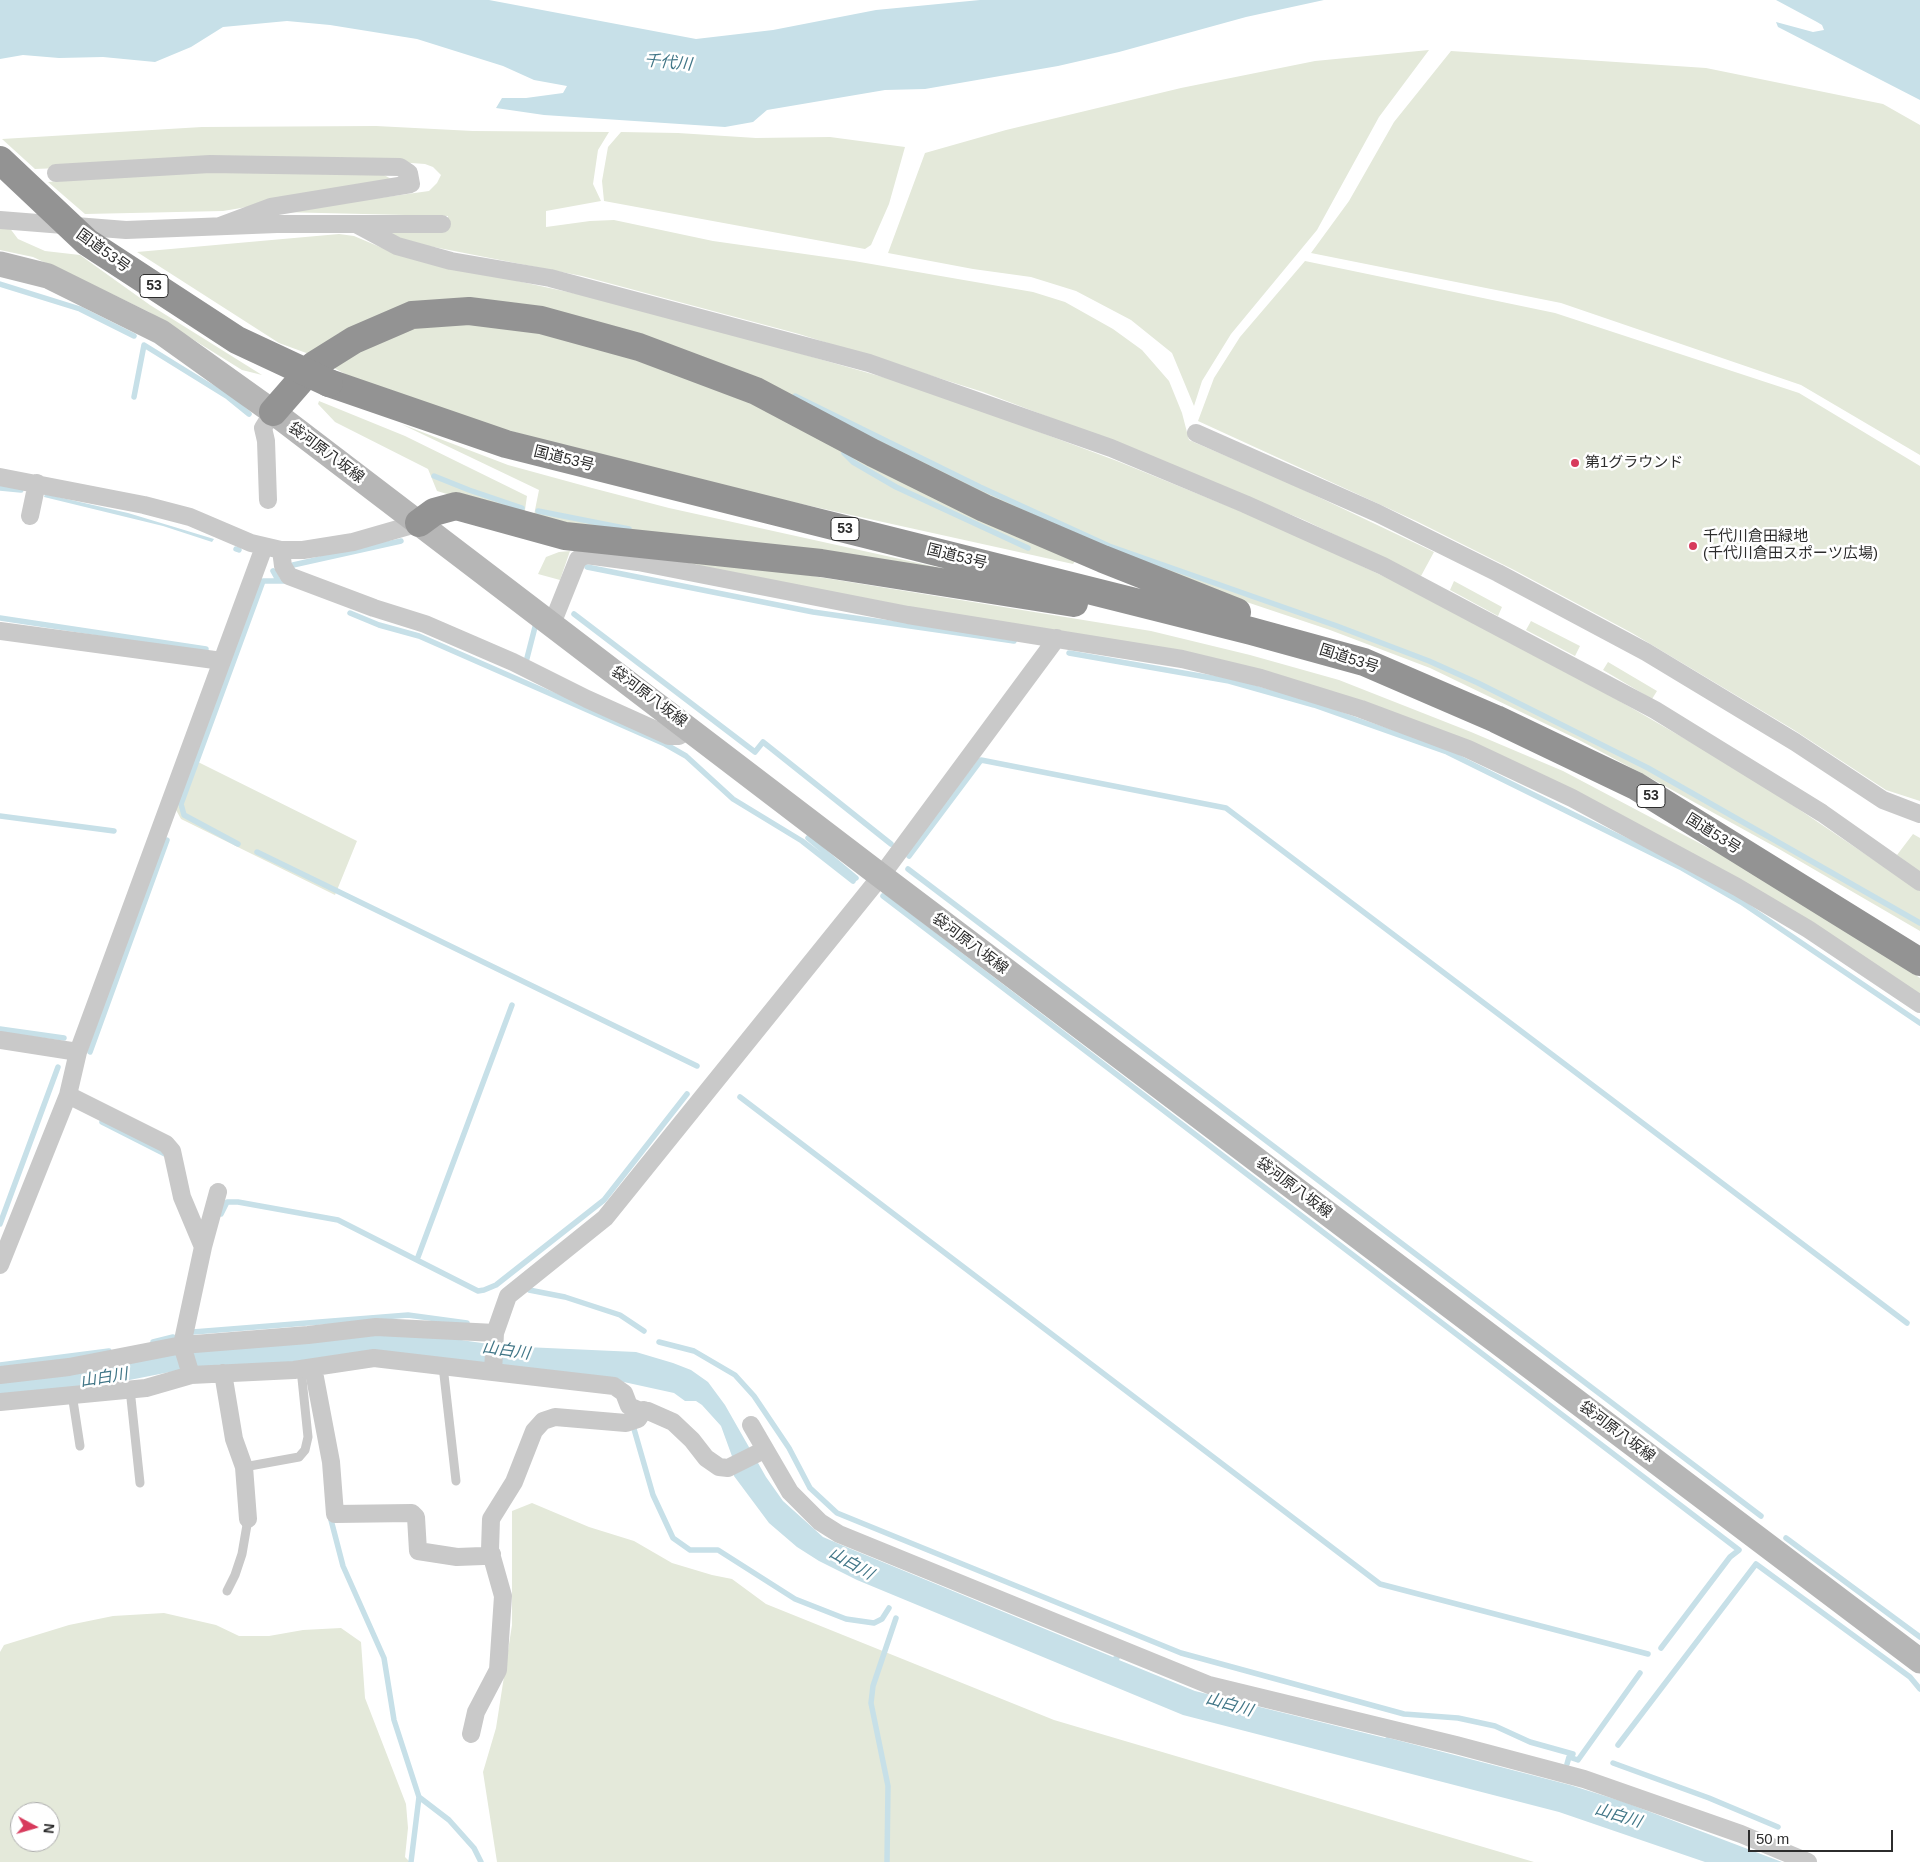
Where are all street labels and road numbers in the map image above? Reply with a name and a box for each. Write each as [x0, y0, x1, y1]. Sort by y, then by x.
street label: 国道53号 [73, 226, 133, 276]
road number: 53 [140, 274, 168, 298]
street label: 袋河原八坂線 [285, 419, 367, 487]
street label: 国道53号 [532, 443, 596, 475]
road number: 53 [831, 518, 859, 540]
street label: 国道53号 [925, 541, 989, 573]
street label: 国道53号 [1317, 641, 1381, 677]
street label: 袋河原八坂線 [608, 663, 690, 731]
road number: 53 [1637, 784, 1665, 808]
street label: 国道53号 [1682, 810, 1744, 858]
street label: 袋河原八坂線 [929, 910, 1011, 978]
street label: 袋河原八坂線 [1253, 1154, 1335, 1222]
street label: 袋河原八坂線 [1576, 1398, 1658, 1466]

